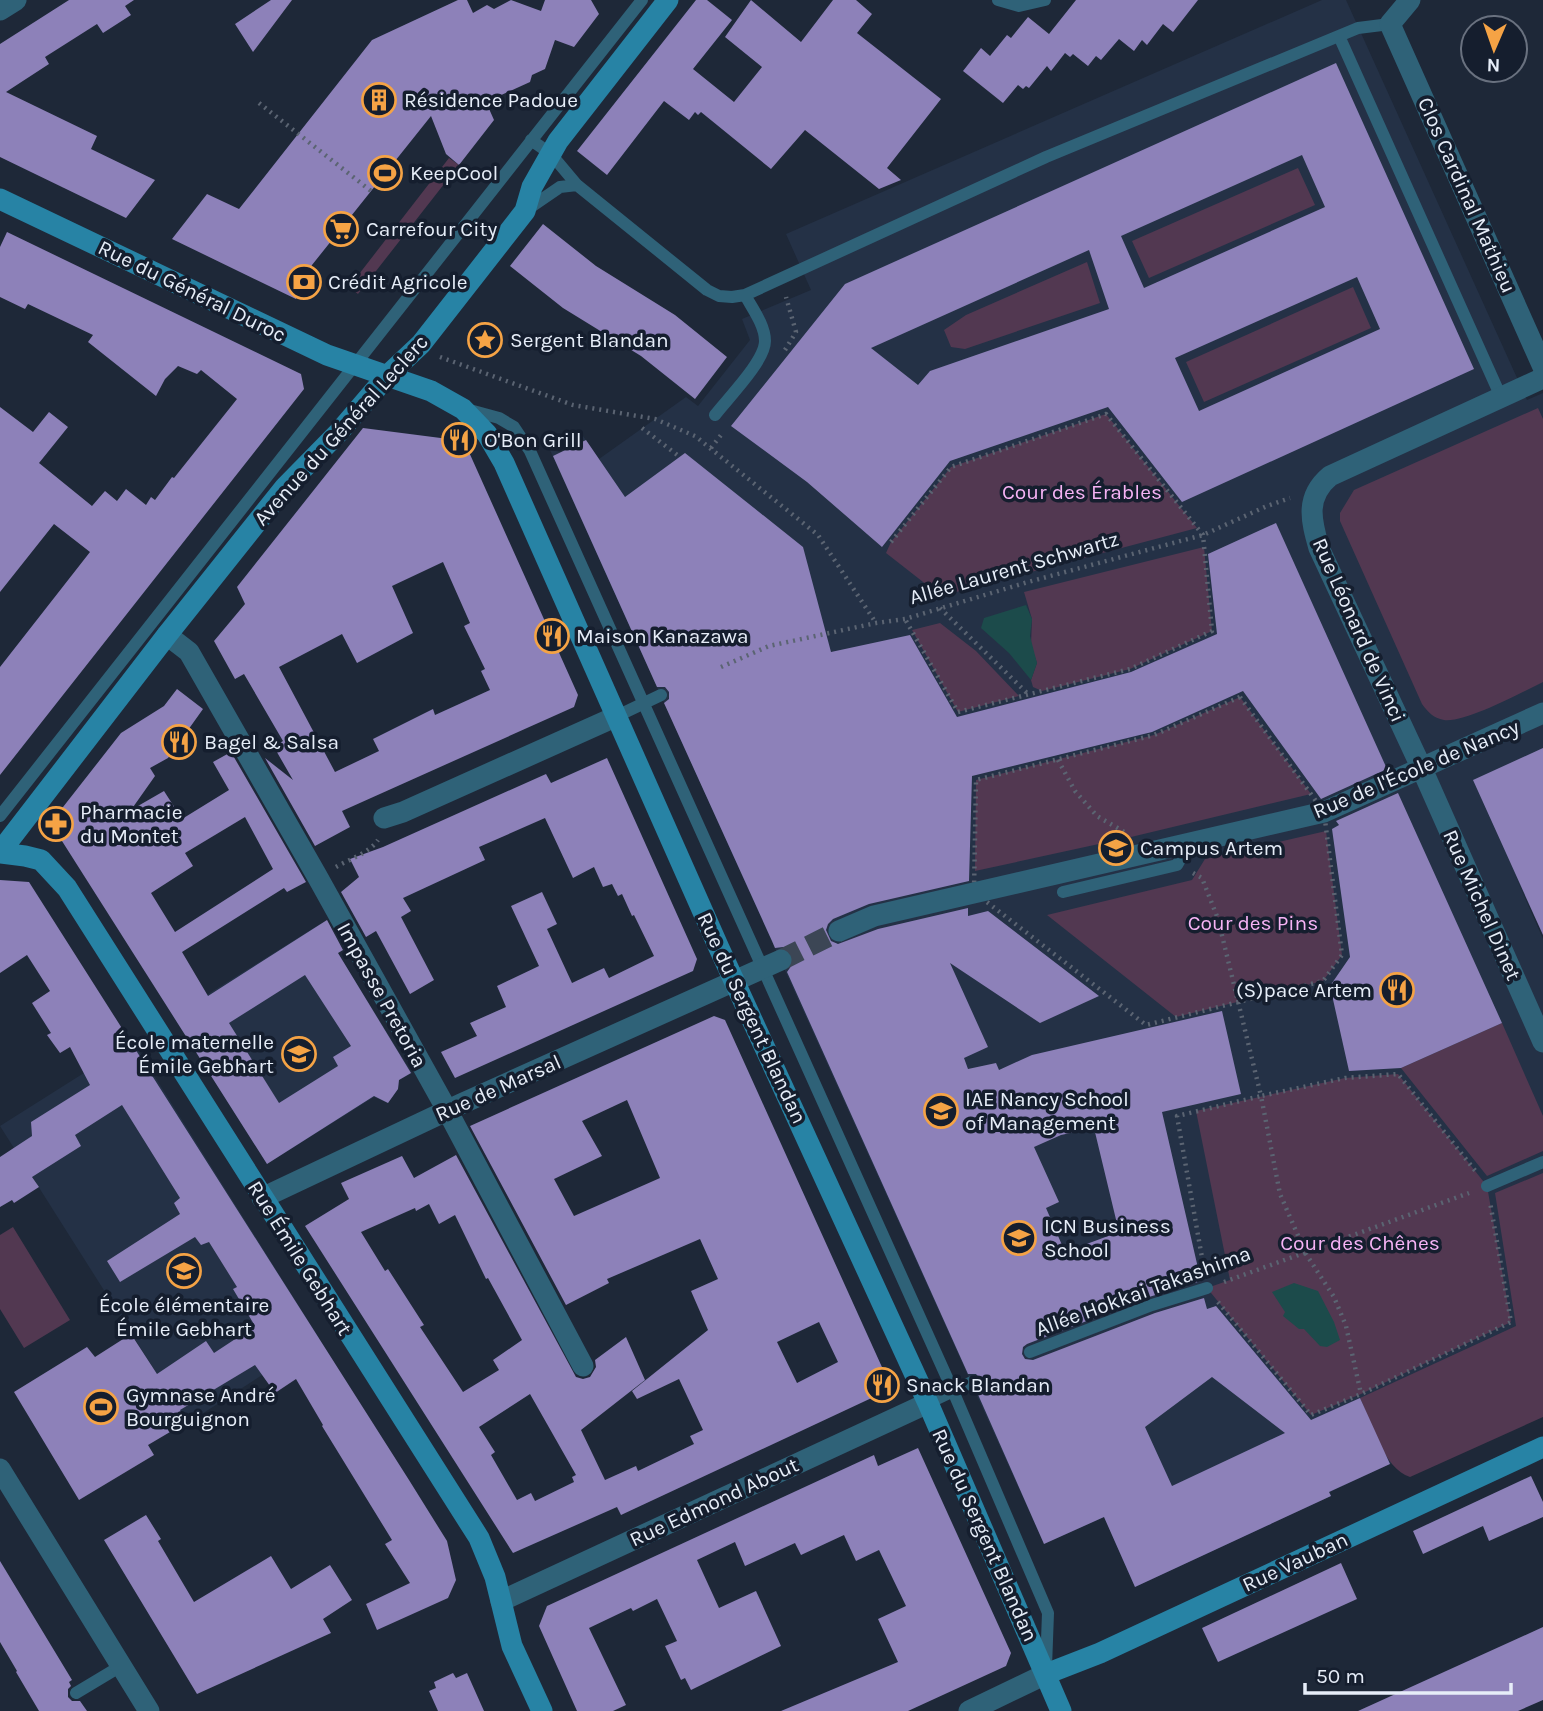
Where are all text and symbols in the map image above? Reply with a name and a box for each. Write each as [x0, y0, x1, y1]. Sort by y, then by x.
north arrow [1459, 14, 1529, 84]
text: N [1486, 54, 1501, 76]
building icon: Résidence Padoue [360, 81, 398, 119]
place label: Résidence Padoue [404, 88, 578, 112]
street label: Clos Cardinal Mathieu [1413, 93, 1521, 297]
sports icon: KeepCool [366, 154, 404, 192]
place label: KeepCool [410, 161, 498, 185]
supermarket icon: Carrefour City [322, 210, 360, 248]
place label: Carrefour City [366, 217, 497, 241]
street label: Rue du Général Duroc [94, 235, 290, 347]
bank icon: Crédit Agricole [285, 263, 323, 301]
place label: Crédit Agricole [328, 270, 468, 294]
place icon: Sergent Blandan [466, 321, 504, 359]
place label: Sergent Blandan [510, 328, 669, 352]
street label: Avenue du Général Leclerc [249, 330, 433, 530]
restaurant icon: O'Bon Grill [440, 421, 478, 459]
place label: O'Bon Grill [484, 428, 582, 452]
park label: Cour des Érables [1002, 480, 1162, 504]
street label: Allée Laurent Schwartz [906, 527, 1122, 609]
street label: Rue Léonard de Vinci [1308, 534, 1410, 726]
restaurant icon: Maison Kanazawa [533, 617, 571, 655]
place label: Maison Kanazawa [576, 624, 749, 648]
street label: Rue de l'École de Nancy [1309, 715, 1523, 823]
restaurant icon: Bagel & Salsa [160, 723, 198, 761]
place label: Bagel & Salsa [204, 730, 339, 754]
place label: Pharmacie du Montet [80, 800, 183, 848]
pharmacy icon: Pharmacie du Montet [37, 805, 75, 843]
street label: Rue Michel Dinet [1438, 826, 1526, 984]
school or university icon: Campus Artem [1097, 829, 1135, 867]
place label: Campus Artem [1140, 836, 1283, 860]
street label: Rue du Sergent Blandan [692, 909, 812, 1127]
park label: Cour des Pins [1188, 911, 1318, 935]
street label: Impasse Pretoria [332, 918, 432, 1072]
restaurant icon: (S)pace Artem [1378, 971, 1416, 1009]
place label: (S)pace Artem [1236, 978, 1372, 1002]
place label: École maternelle Émile Gebhart [115, 1030, 274, 1078]
school or university icon: École maternelle Émile Gebhart [280, 1035, 318, 1073]
street label: Rue de Marsal [431, 1050, 565, 1126]
place label: IAE Nancy School of Management [965, 1087, 1129, 1135]
school or university icon: IAE Nancy School of Management [922, 1092, 960, 1130]
street label: Rue Émile Gebhart [243, 1177, 357, 1340]
place label: ICN Business School [1044, 1214, 1171, 1262]
school or university icon: ICN Business School [1000, 1219, 1038, 1257]
park label: Cour des Chênes [1280, 1231, 1440, 1255]
street label: Allée Hokkai Takashima [1032, 1241, 1254, 1341]
school or university icon: École élémentaire Émile Gebhart [165, 1252, 203, 1290]
place label: École élémentaire Émile Gebhart [99, 1293, 269, 1341]
restaurant icon: Snack Blandan [863, 1366, 901, 1404]
place label: Snack Blandan [906, 1373, 1050, 1397]
place label: Gymnase André Bourguignon [126, 1383, 276, 1431]
sports icon: Gymnase André Bourguignon [82, 1388, 120, 1426]
street label: Rue du Sergent Blandan [927, 1425, 1043, 1645]
street label: Rue Edmond About [626, 1452, 802, 1552]
street label: Rue Vauban [1239, 1527, 1351, 1597]
scale bar [1305, 1652, 1512, 1696]
text: 50 m [1316, 1664, 1365, 1688]

